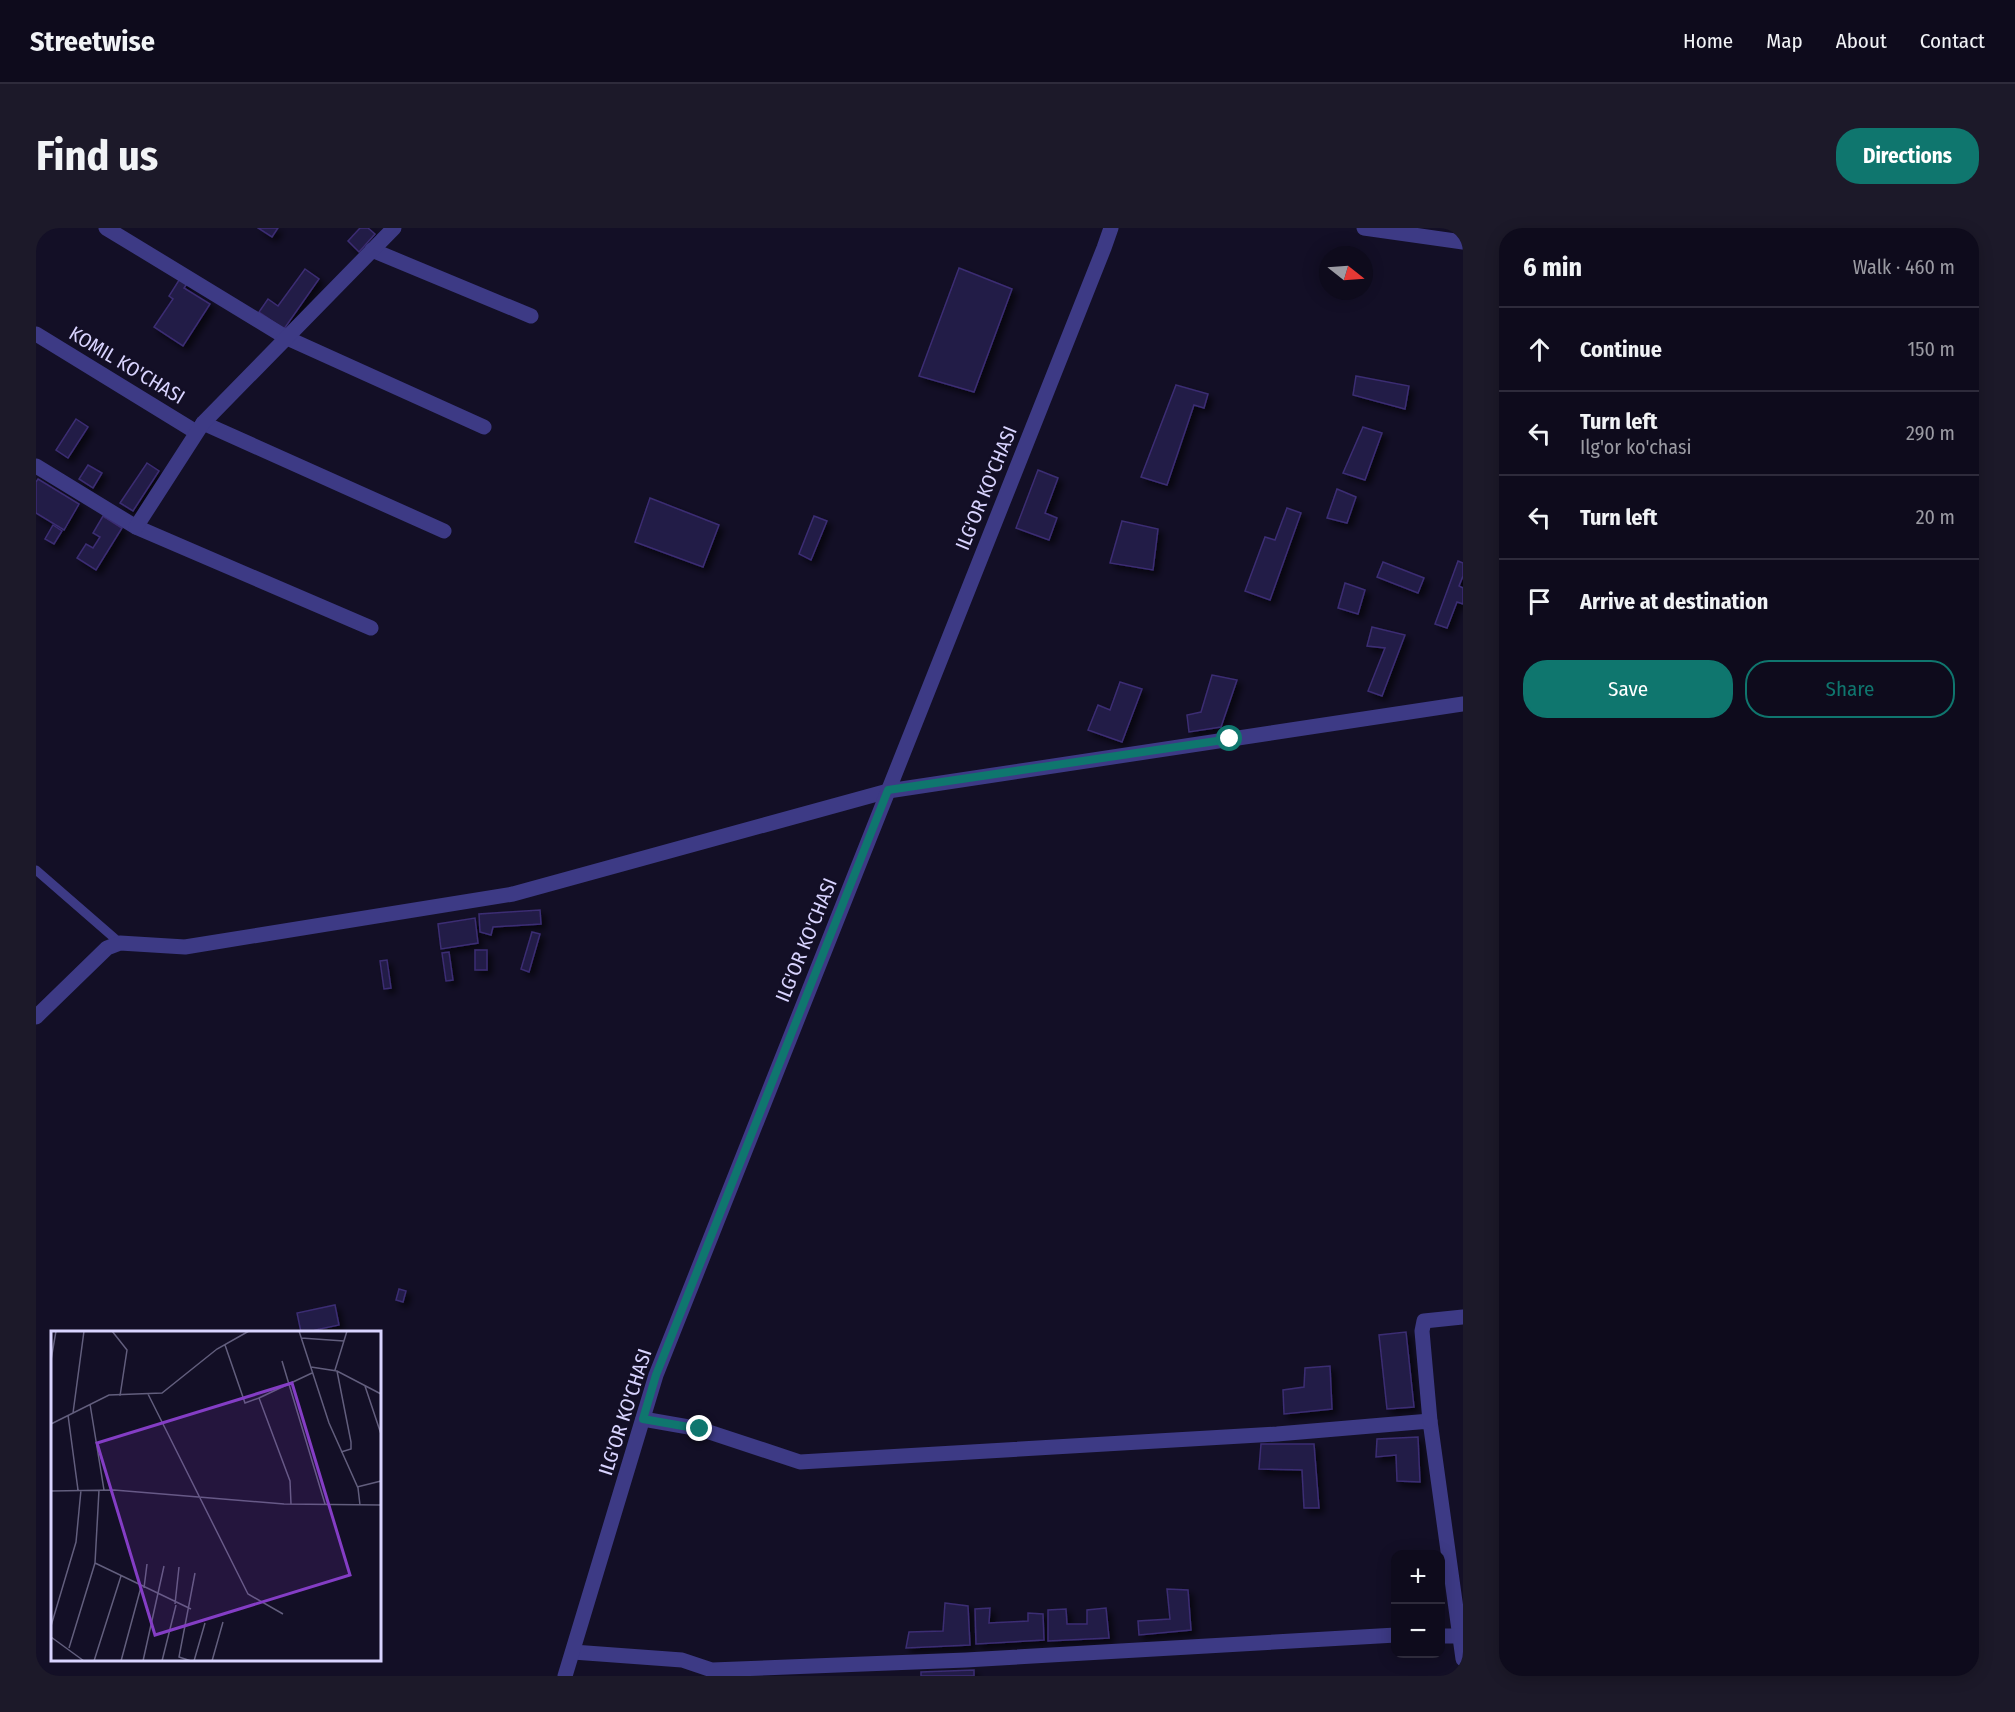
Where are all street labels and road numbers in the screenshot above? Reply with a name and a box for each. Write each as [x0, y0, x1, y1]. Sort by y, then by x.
street label: KOMIL KO'CHASI [65, 321, 189, 409]
street label: ILG'OR KO'CHASI [950, 423, 1022, 553]
street label: ILG'OR KO'CHASI [770, 875, 842, 1005]
street label: ILG'OR KO'CHASI [593, 1346, 657, 1478]

